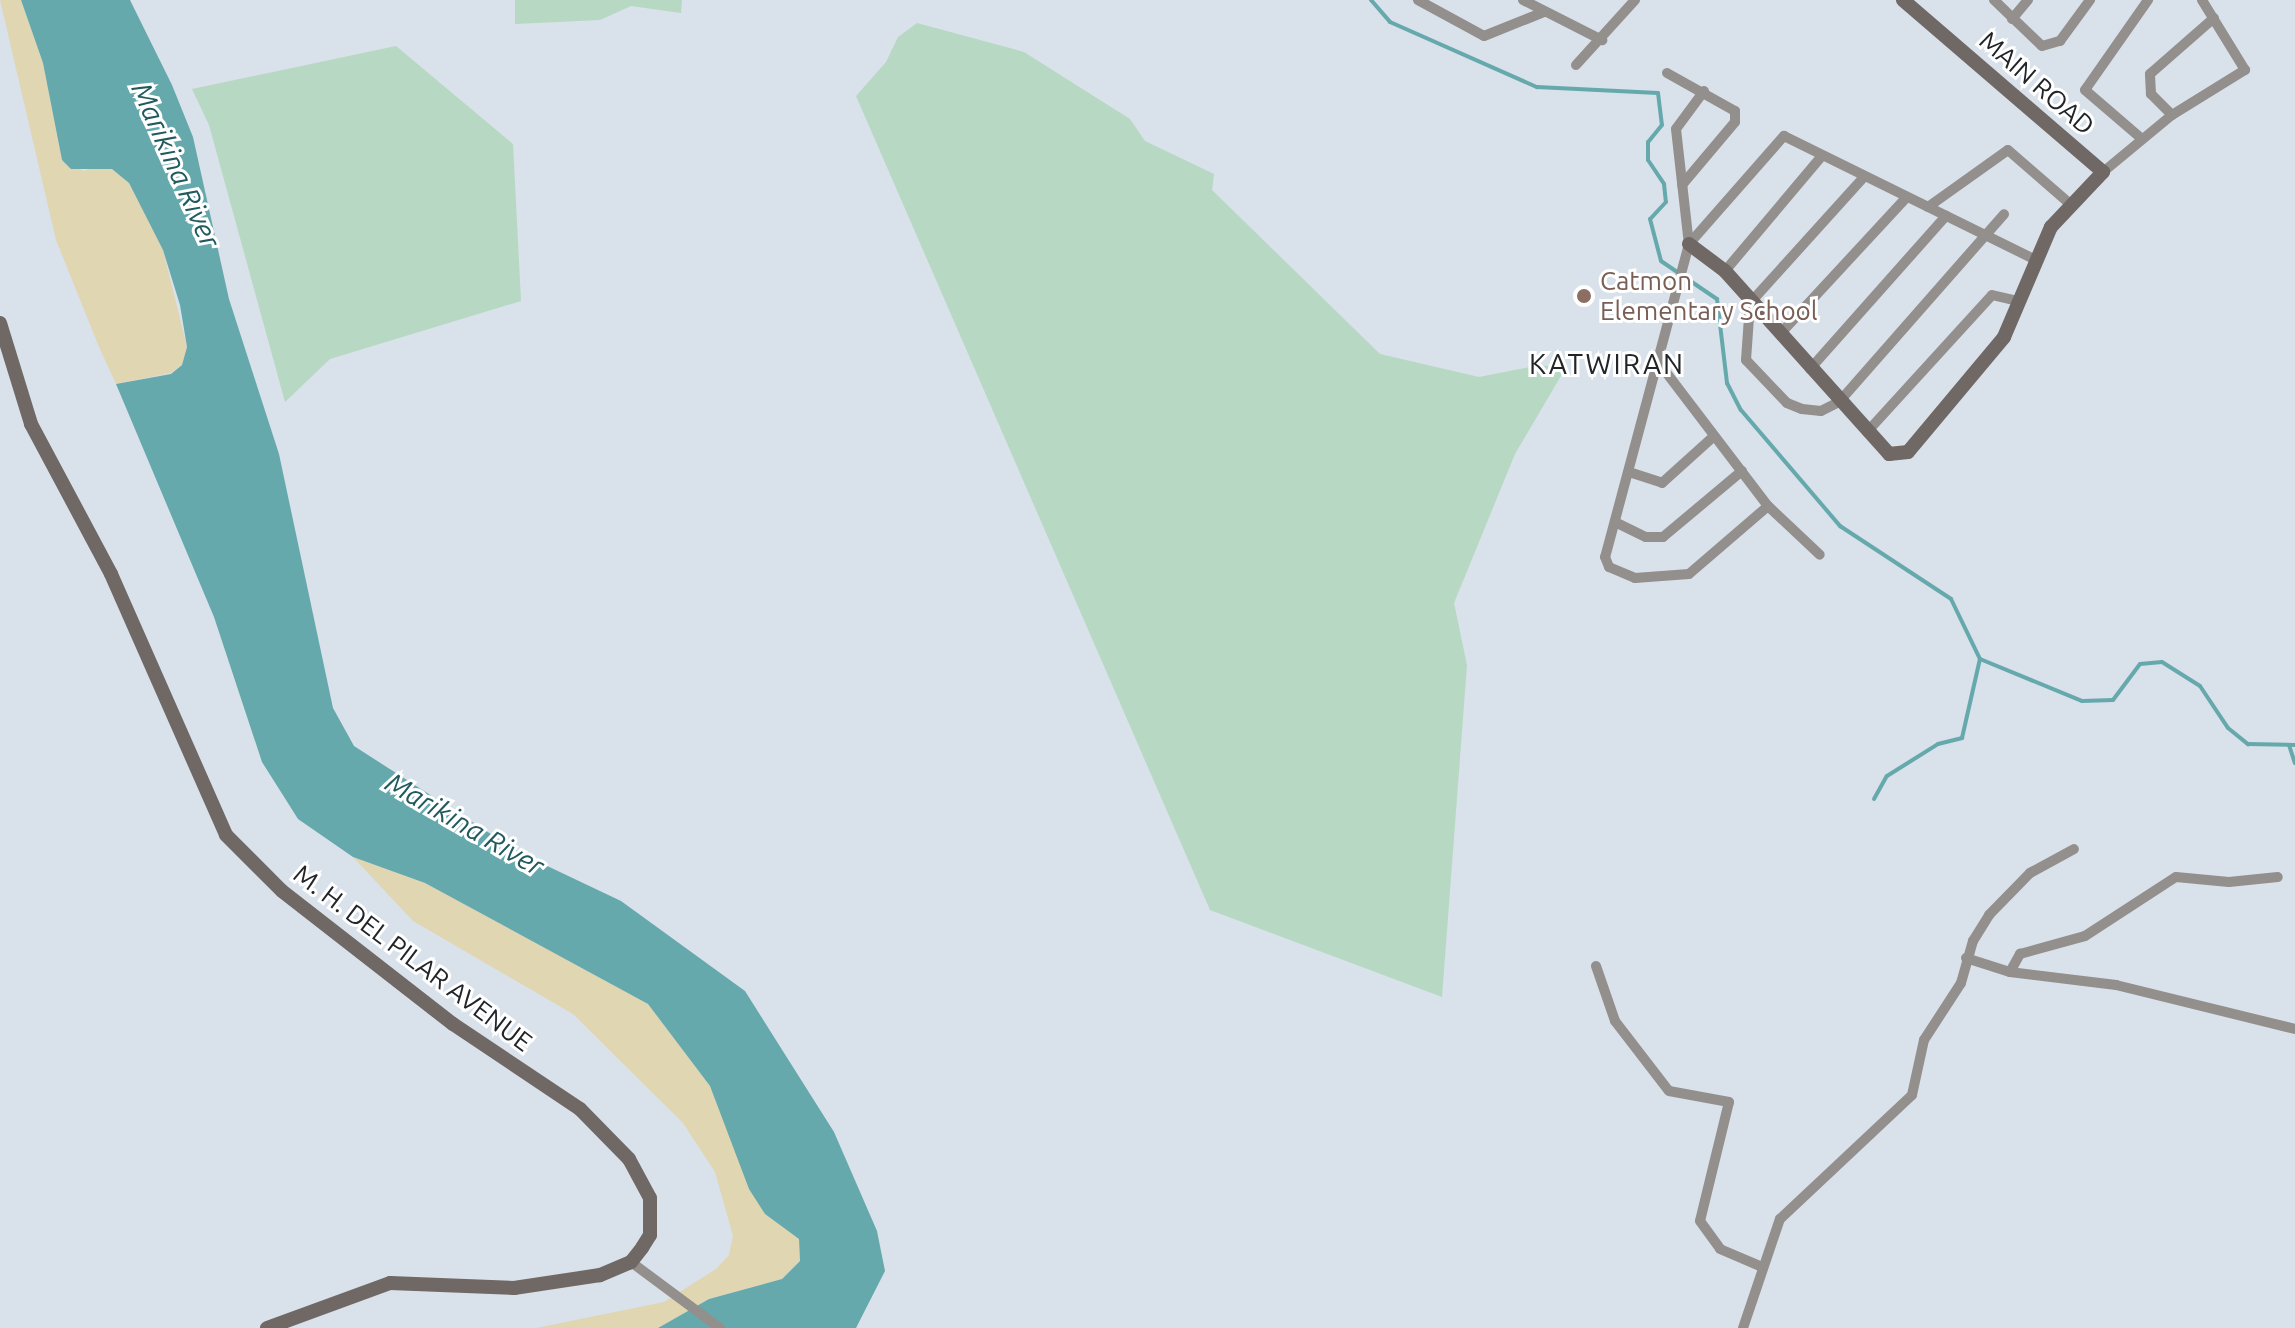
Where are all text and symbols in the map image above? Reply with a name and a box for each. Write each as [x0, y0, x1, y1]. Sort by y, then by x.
street label: MAIN ROAD [1973, 25, 2101, 141]
water label: Marikina River [125, 77, 227, 253]
place label: Catmon Elementary School [1600, 265, 1818, 326]
marker: Catmon Elementary School [1575, 287, 1593, 305]
district label: KATWIRAN [1529, 347, 1685, 381]
water label: Marikina River [380, 765, 550, 883]
street label: M. H. DEL PILAR AVENUE [288, 858, 538, 1058]

